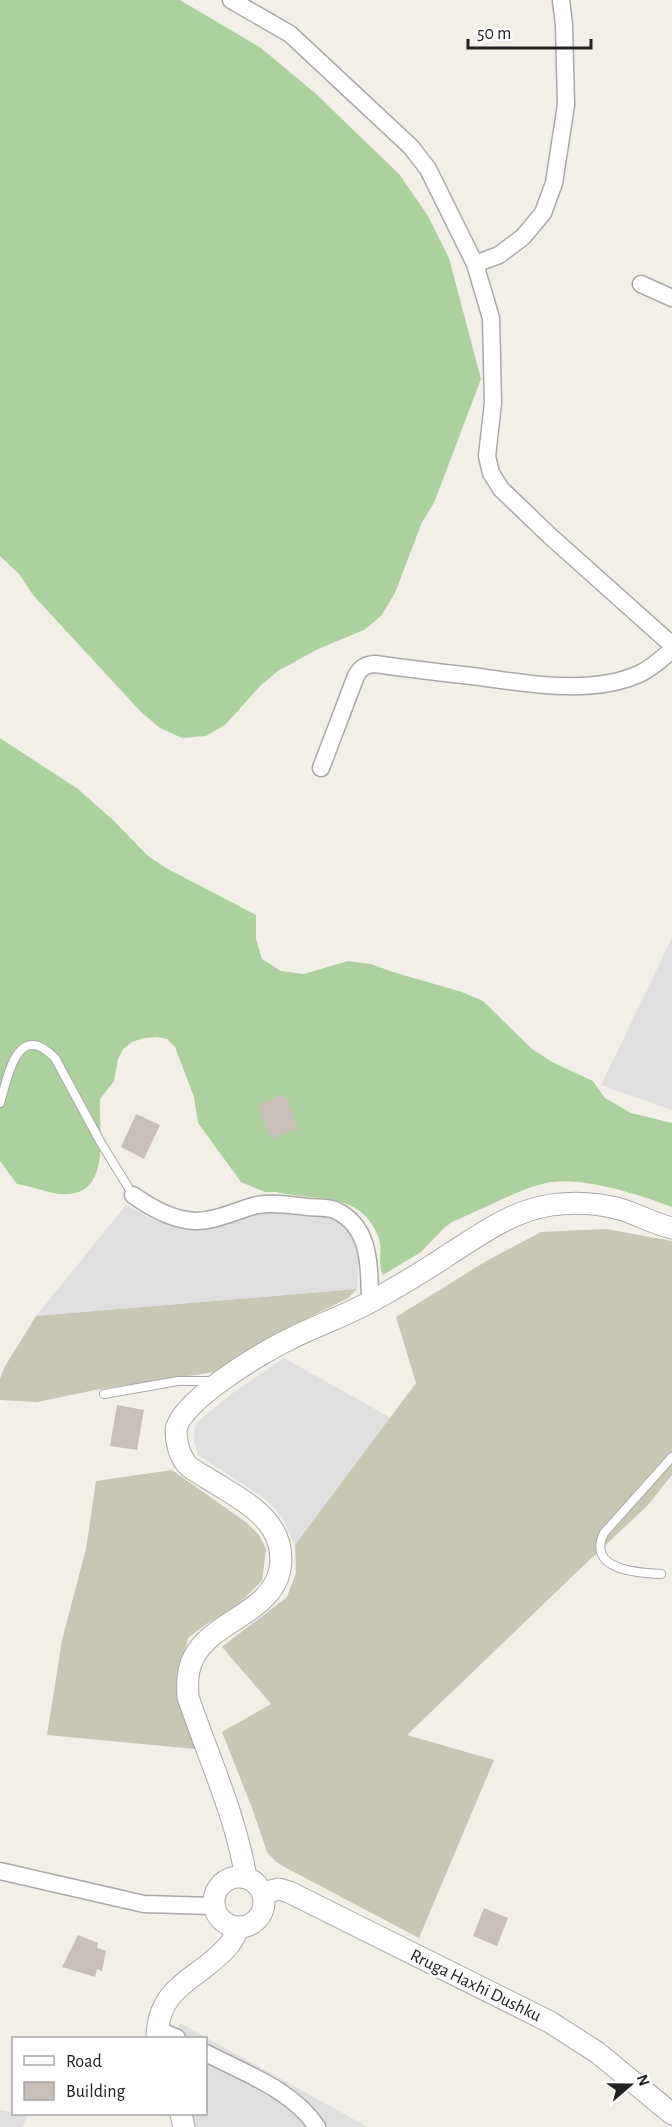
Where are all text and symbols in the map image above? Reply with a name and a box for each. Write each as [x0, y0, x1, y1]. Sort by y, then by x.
scale bar [468, 12, 591, 50]
text: 50 m [477, 25, 511, 43]
street label: Rruga Haxhi Dushku [407, 1946, 544, 2025]
legend [12, 2037, 207, 2115]
text: Road [66, 2053, 102, 2071]
north arrow [600, 2055, 660, 2115]
text: N [634, 2072, 653, 2088]
text: Building [66, 2083, 126, 2101]

